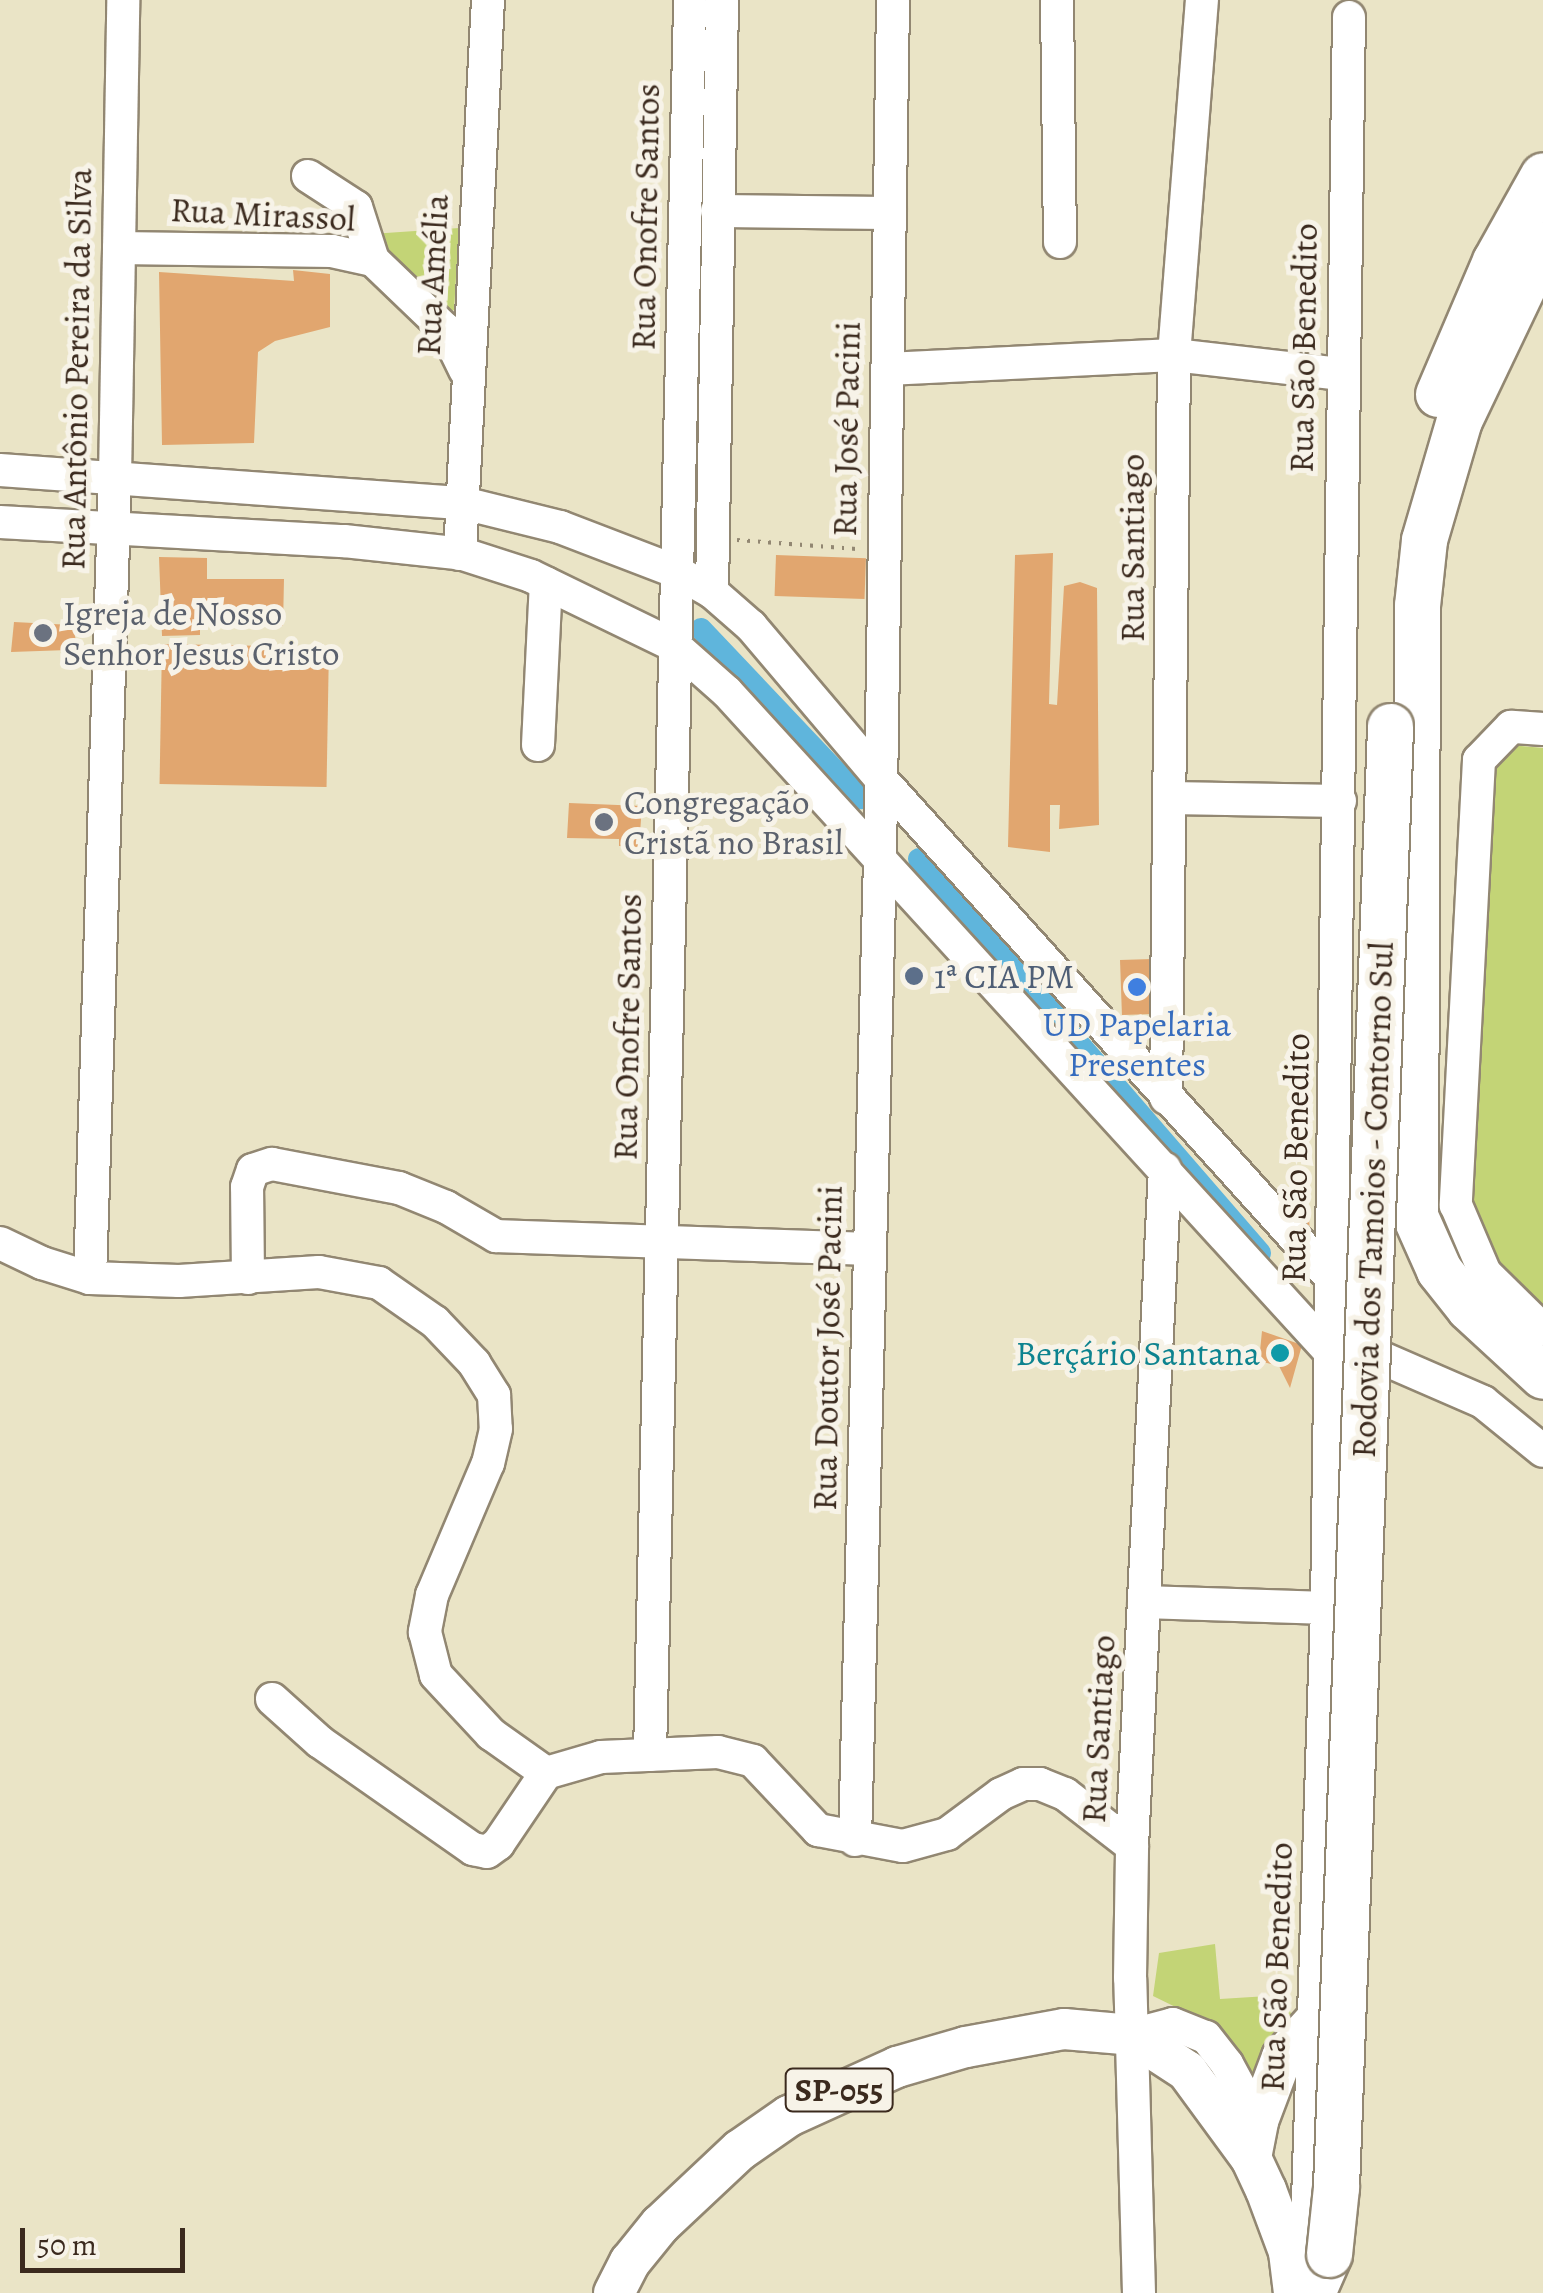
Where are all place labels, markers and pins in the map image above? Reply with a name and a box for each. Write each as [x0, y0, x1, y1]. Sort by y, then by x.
place label: Igreja de Nosso Senhor Jesus Cristo [63, 592, 339, 674]
marker: Igreja de Nosso Senhor Jesus Cristo [32, 622, 54, 644]
place label: Congregação Cristã no Brasil [624, 781, 843, 863]
marker: Congregação Cristã no Brasil [593, 811, 615, 833]
place label: 1ª CIA PM [934, 955, 1075, 997]
marker: 1ª CIA PM [903, 965, 925, 987]
marker: UD Papelaria Presentes [1126, 976, 1148, 998]
place label: UD Papelaria Presentes [1043, 1003, 1231, 1085]
place label: Berçário Santana [1016, 1332, 1260, 1374]
marker: Berçário Santana [1269, 1342, 1291, 1364]

